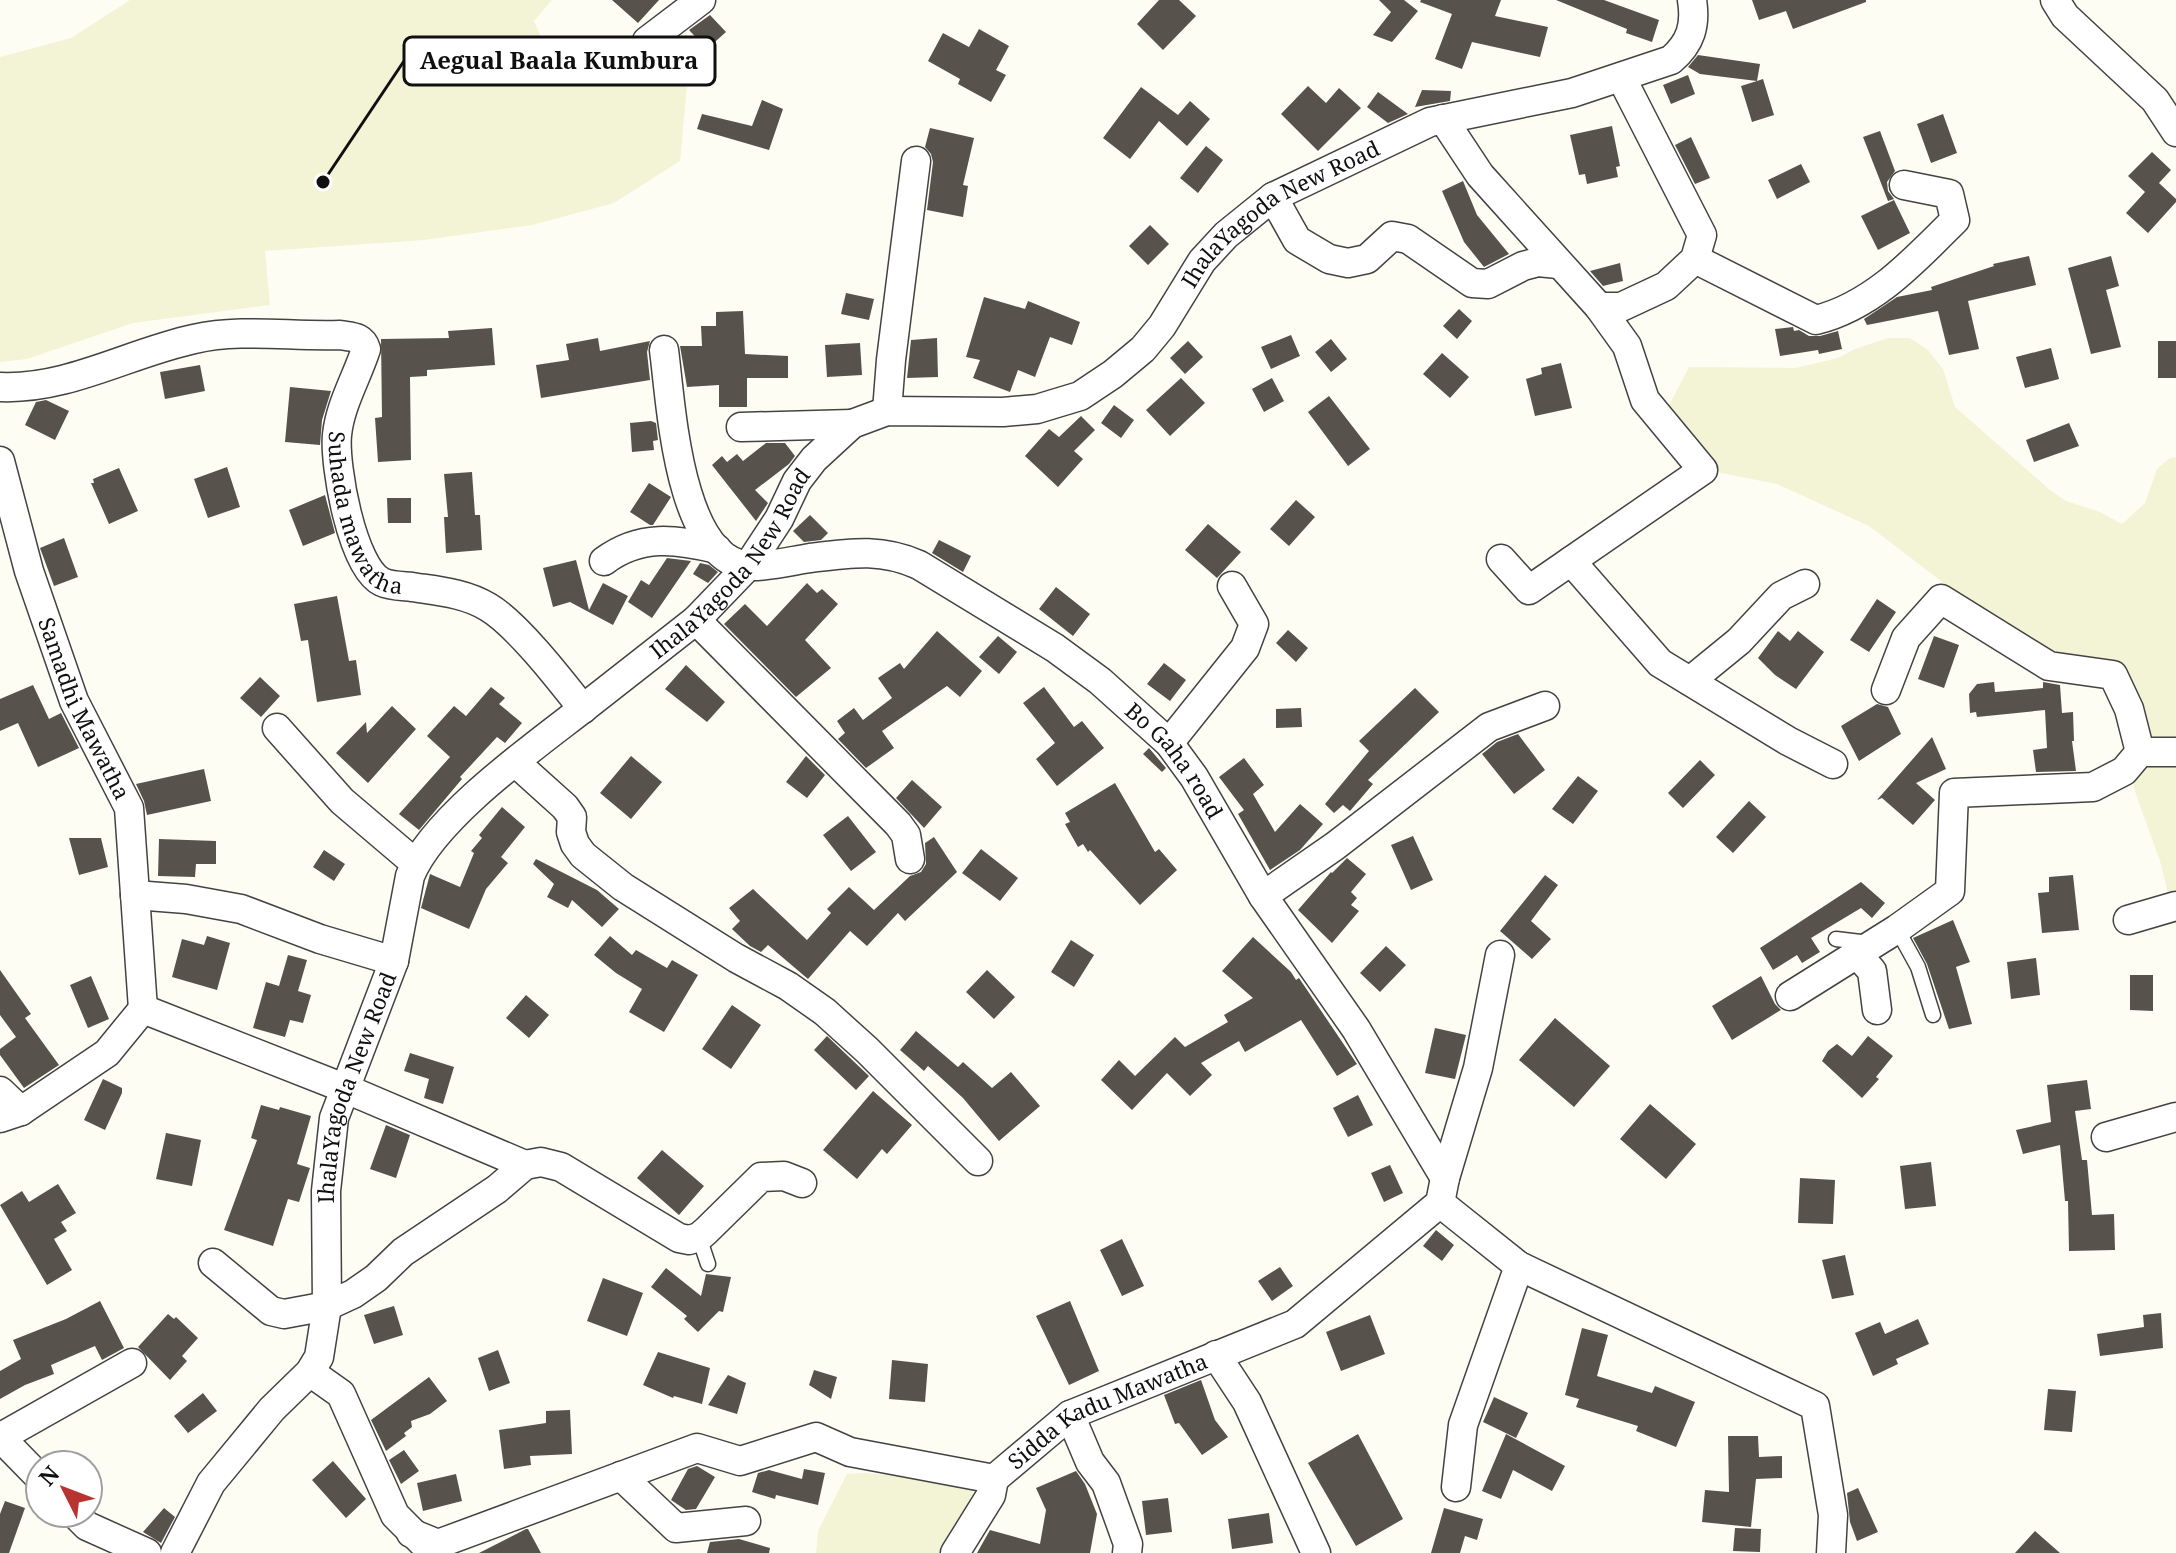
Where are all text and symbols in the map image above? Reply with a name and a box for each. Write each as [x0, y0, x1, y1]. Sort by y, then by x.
callout: Aegual Baala Kumbura [404, 37, 715, 85]
text: Aegual Baala Kumbura [420, 43, 698, 76]
street label: IhalaYagoda New Road [1173, 132, 1384, 293]
street label: Suhada mawatha [322, 431, 404, 600]
street label: IhalaYagoda New Road [643, 461, 816, 665]
street label: Samadhi Mawatha [32, 613, 138, 804]
street label: Bo Gaha road [1120, 695, 1231, 824]
street label: IhalaYagoda New Road [310, 967, 403, 1203]
street label: Sidda Kadu Mawatha [1001, 1345, 1211, 1475]
north arrow [24, 1449, 104, 1529]
text: N [31, 1458, 65, 1491]

